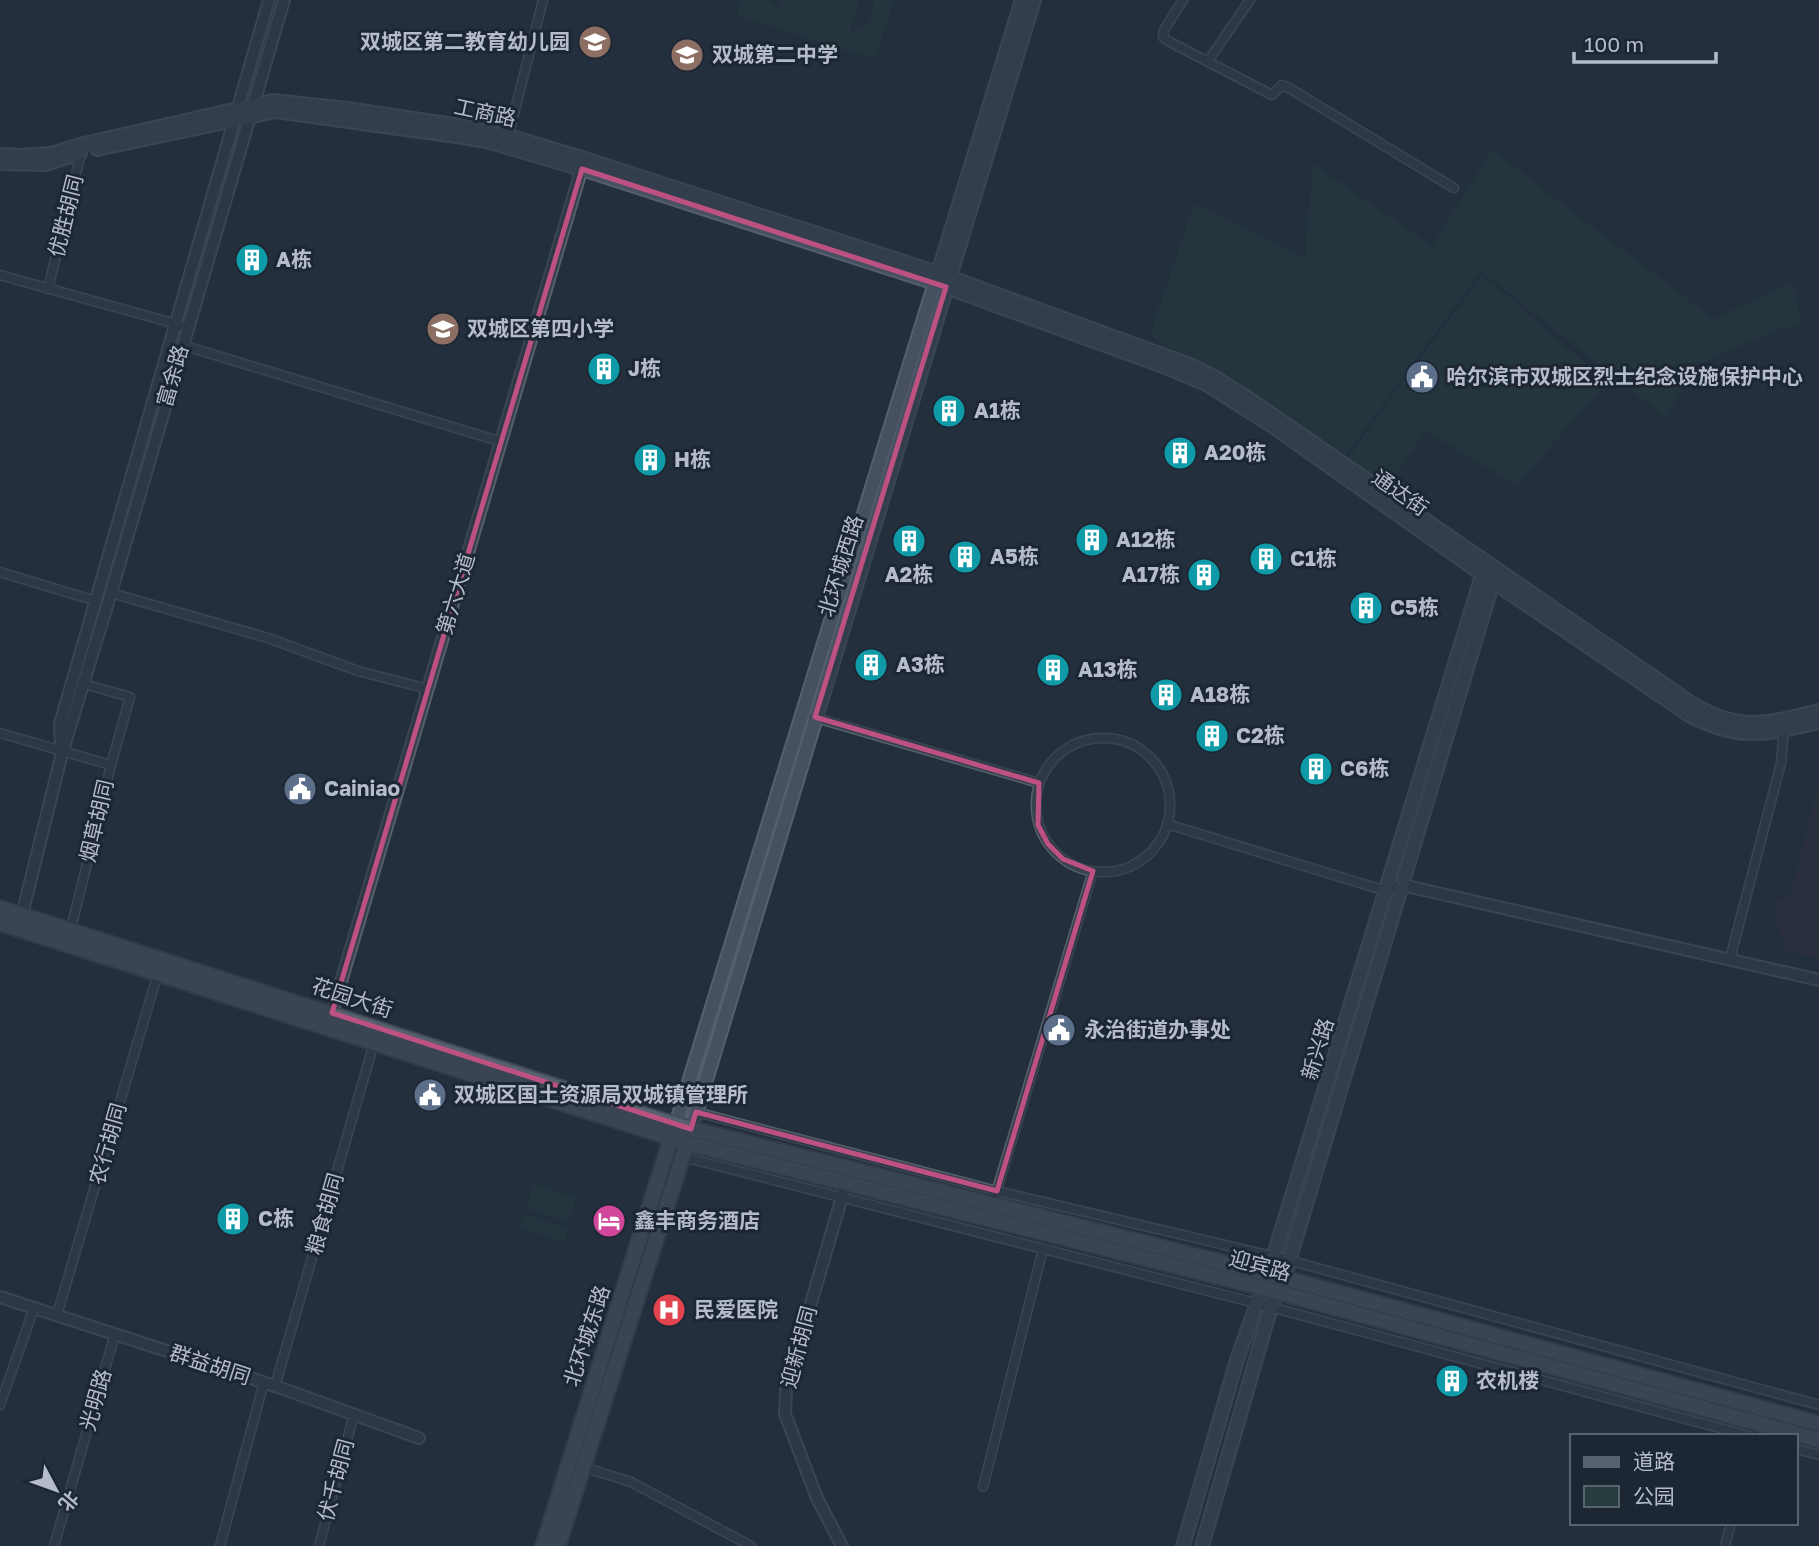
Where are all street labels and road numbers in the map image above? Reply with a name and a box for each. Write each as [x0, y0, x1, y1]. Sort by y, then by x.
street label: 工商路 [452, 93, 519, 131]
street label: 优胜胡同 [42, 172, 88, 260]
street label: 富余路 [151, 342, 193, 410]
street label: 通达街 [1367, 463, 1434, 521]
street label: 北环城西路 [812, 512, 868, 620]
street label: 第六大道 [430, 550, 480, 638]
street label: 烟草胡同 [74, 777, 118, 865]
street label: 花园大街 [308, 972, 396, 1022]
street label: 新兴路 [1295, 1015, 1339, 1083]
street label: 农行胡同 [83, 1100, 131, 1188]
street label: 粮食胡同 [300, 1170, 348, 1258]
street label: 迎宾路 [1226, 1244, 1294, 1286]
street label: 北环城东路 [557, 1282, 615, 1390]
street label: 迎新胡同 [775, 1303, 821, 1391]
street label: 群益胡同 [166, 1339, 254, 1389]
street label: 光明路 [74, 1366, 116, 1434]
street label: 伏千胡同 [312, 1436, 358, 1524]

